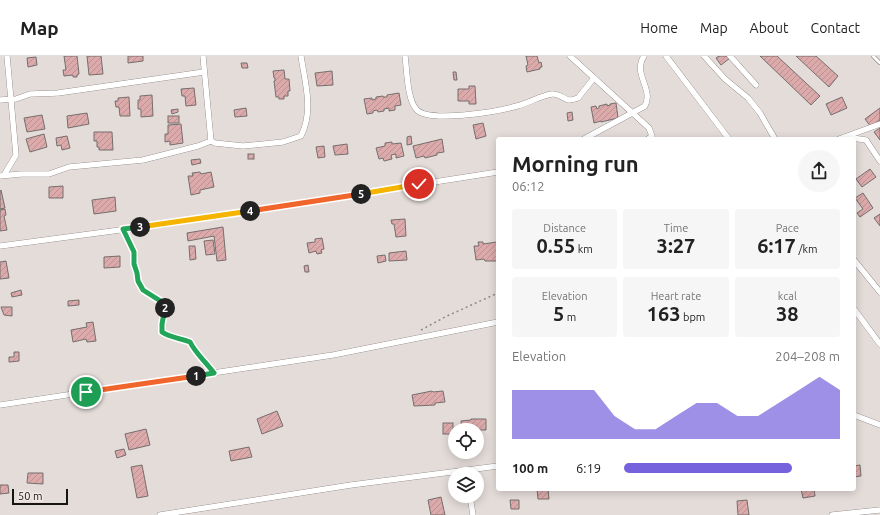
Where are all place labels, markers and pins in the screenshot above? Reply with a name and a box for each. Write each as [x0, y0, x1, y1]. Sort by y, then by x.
pin [402, 167, 436, 201]
pin: 5 [351, 184, 371, 204]
pin: 4 [240, 201, 260, 221]
pin: 3 [130, 217, 150, 237]
pin: 2 [155, 298, 175, 318]
pin: 1 [186, 366, 206, 386]
pin [69, 375, 103, 409]

